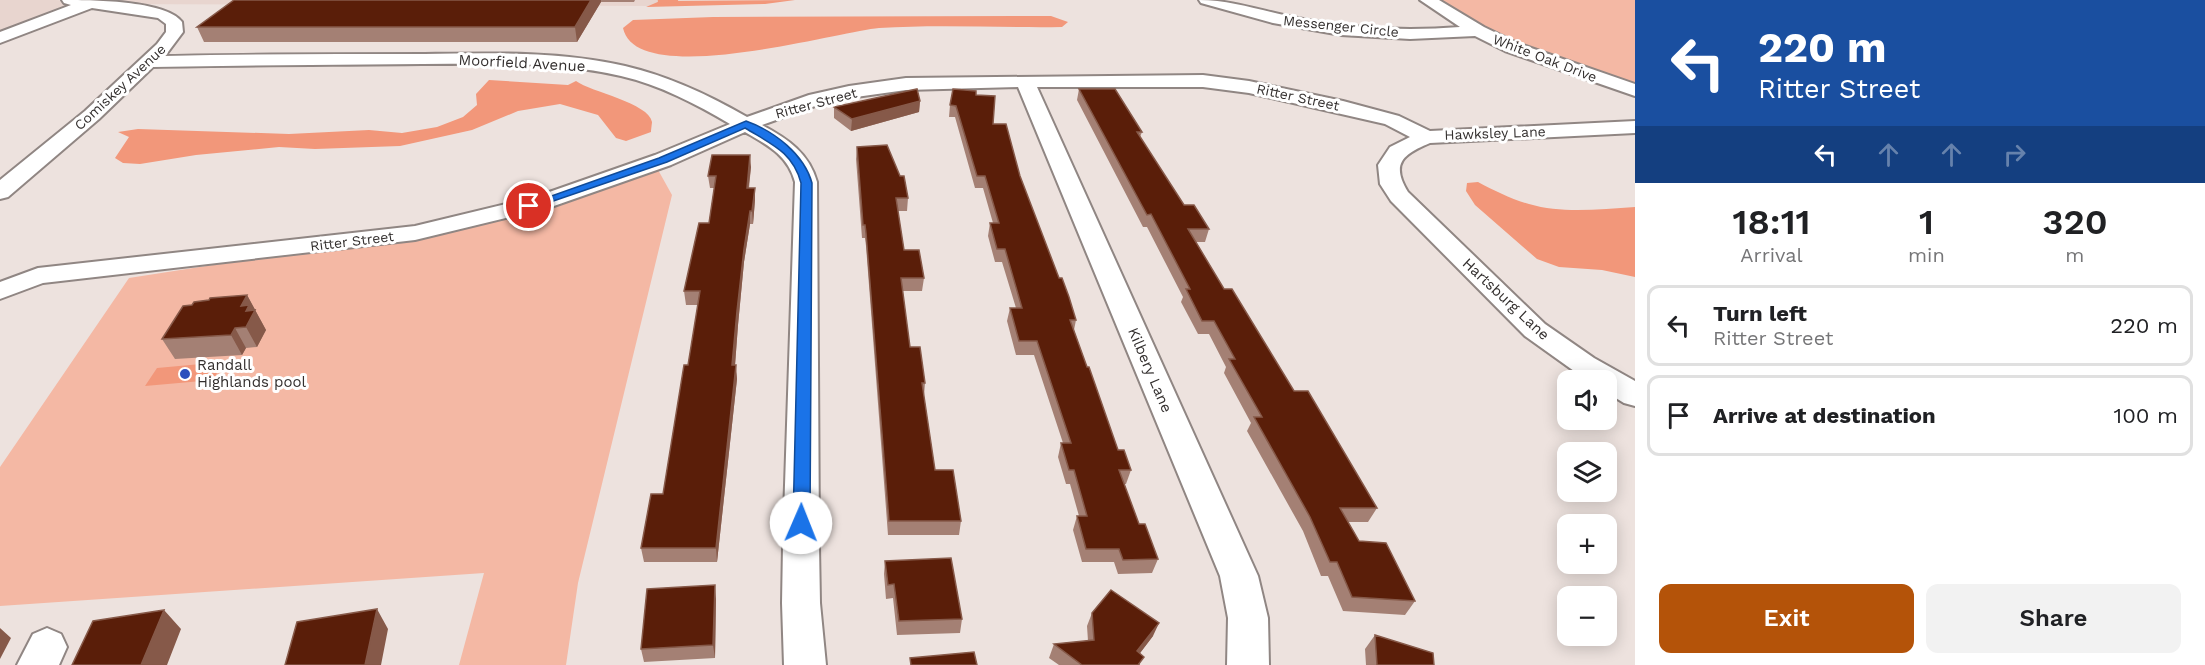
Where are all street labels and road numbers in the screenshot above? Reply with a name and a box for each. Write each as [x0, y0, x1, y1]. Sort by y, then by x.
street label: Messenger Circle [1282, 12, 1400, 40]
street label: White Oak Drive [1491, 31, 1599, 85]
street label: Comiskey Avenue [71, 41, 169, 133]
street label: Moorfield Avenue [458, 51, 586, 75]
street label: Ritter Street [1255, 80, 1341, 114]
street label: Ritter Street [773, 84, 859, 122]
street label: Hawksley Lane [1444, 123, 1546, 143]
street label: Ritter Street [309, 228, 395, 254]
street label: Hartsburg Lane [1459, 254, 1553, 344]
street label: Kilbery Lane [1124, 325, 1176, 415]

